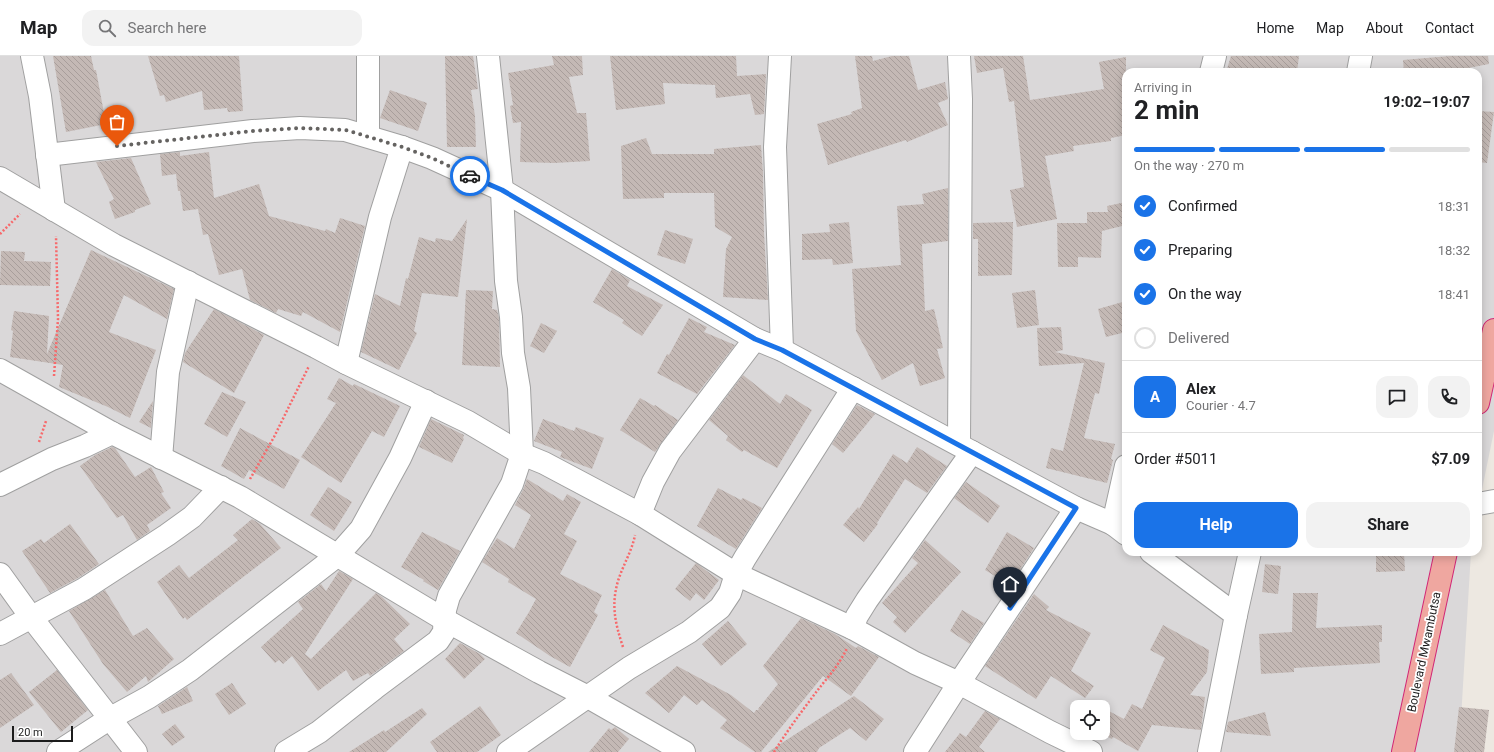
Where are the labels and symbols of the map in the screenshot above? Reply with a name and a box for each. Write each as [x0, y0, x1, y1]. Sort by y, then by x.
pin [100, 105, 134, 146]
courier [450, 156, 490, 196]
pin [993, 567, 1027, 608]
street label: Boulevard Mwambutsa [1404, 591, 1444, 713]
scale bar [12, 724, 73, 743]

